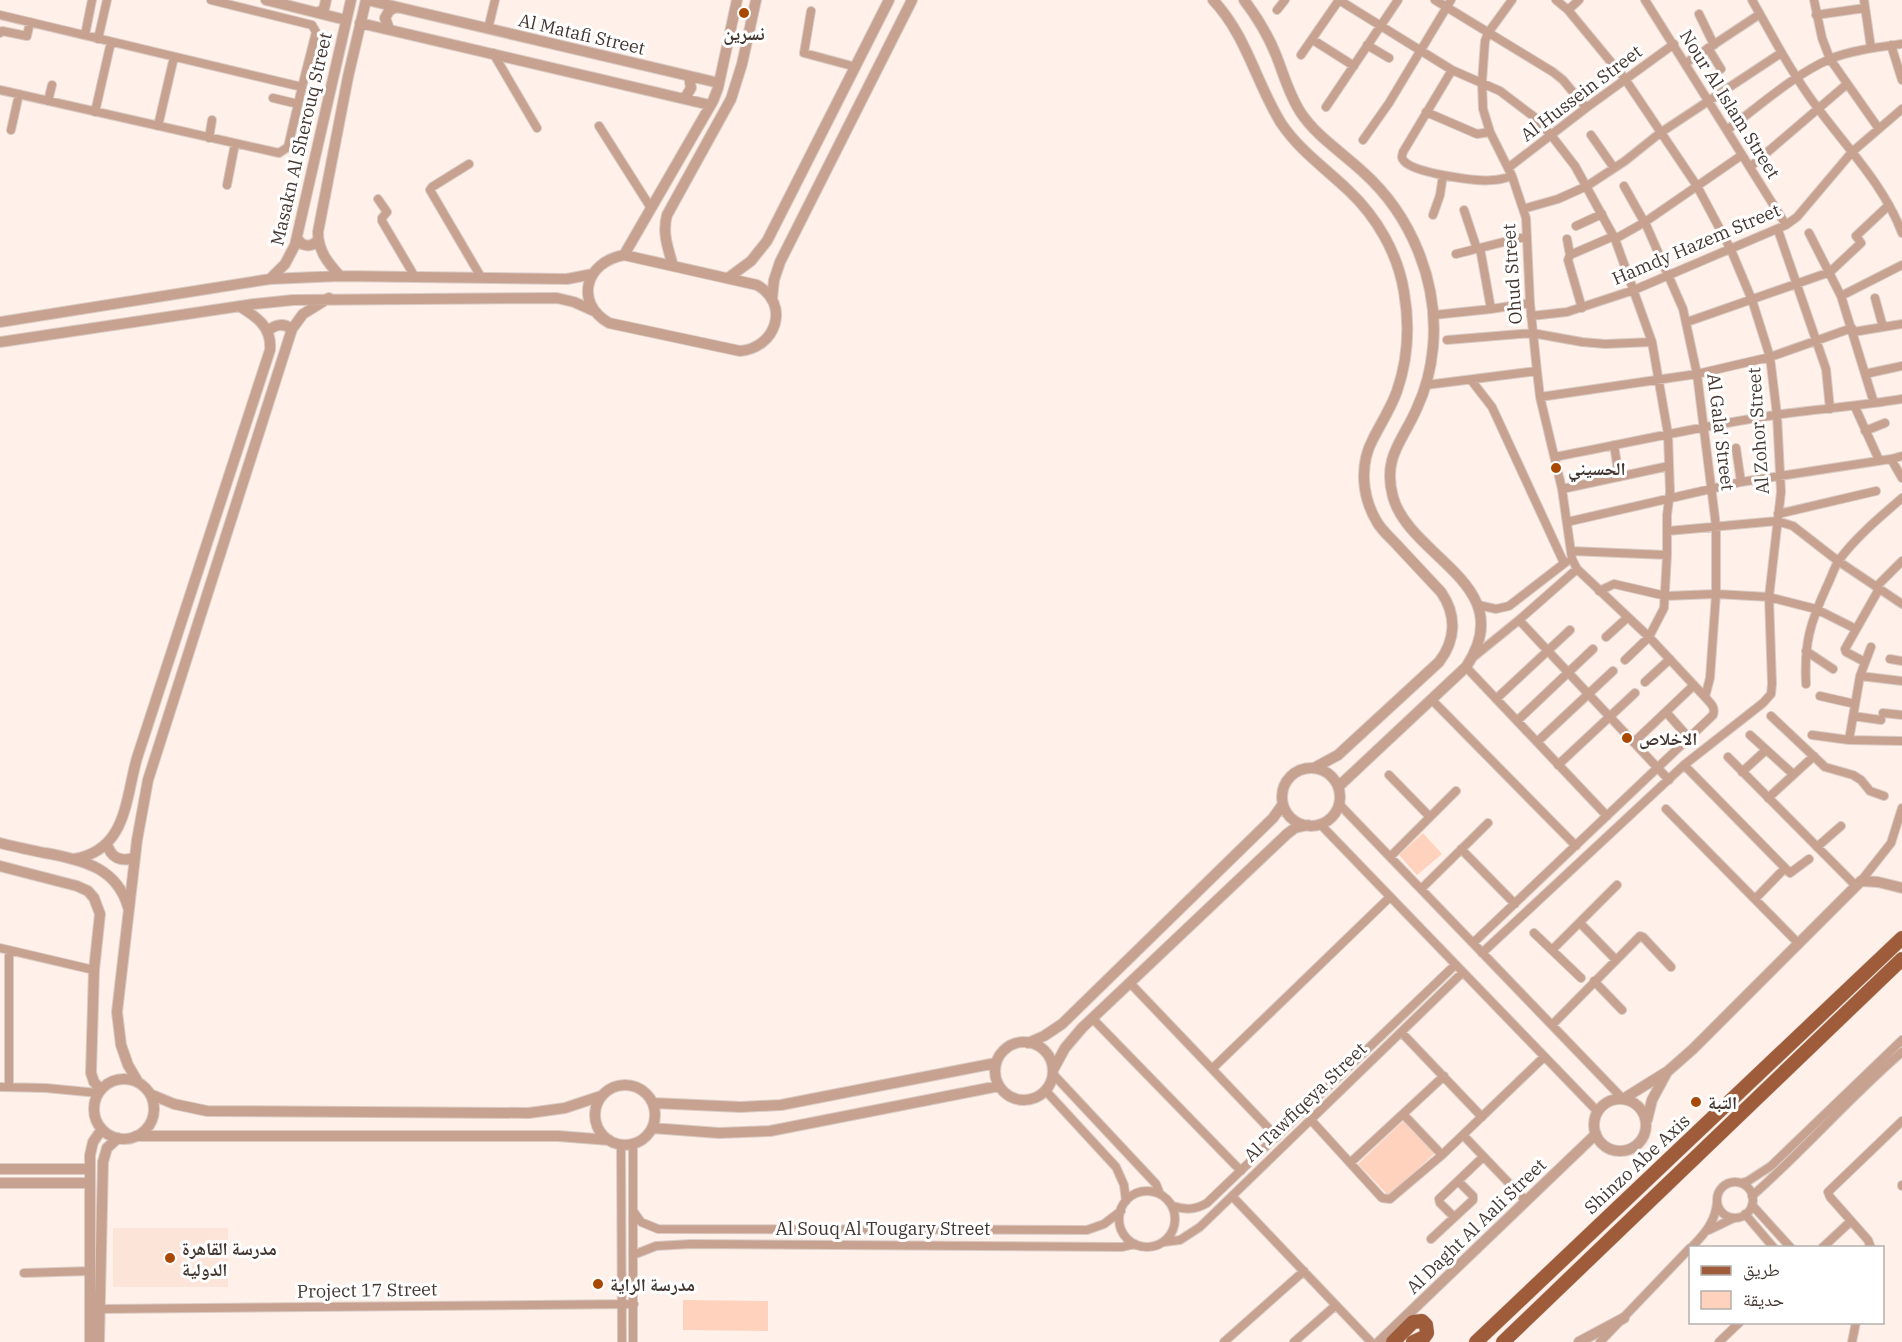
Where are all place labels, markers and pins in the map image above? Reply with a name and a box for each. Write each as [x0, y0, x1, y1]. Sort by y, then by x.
marker: نسرين [737, 6, 751, 20]
place label: نسرين [723, 22, 765, 45]
place label: الحسيني [1568, 457, 1626, 483]
marker: الحسيني [1549, 461, 1563, 475]
place label: الاخلاص [1639, 727, 1697, 750]
marker: الاخلاص [1620, 731, 1634, 745]
place label: التبة [1708, 1091, 1737, 1114]
marker: التبة [1689, 1095, 1703, 1109]
place label: مدرسة القاهرة الدولية [182, 1237, 277, 1281]
marker: مدرسة القاهرة الدولية [163, 1251, 177, 1265]
place label: مدرسة الراية [610, 1273, 695, 1296]
marker: مدرسة الراية [591, 1277, 605, 1291]

